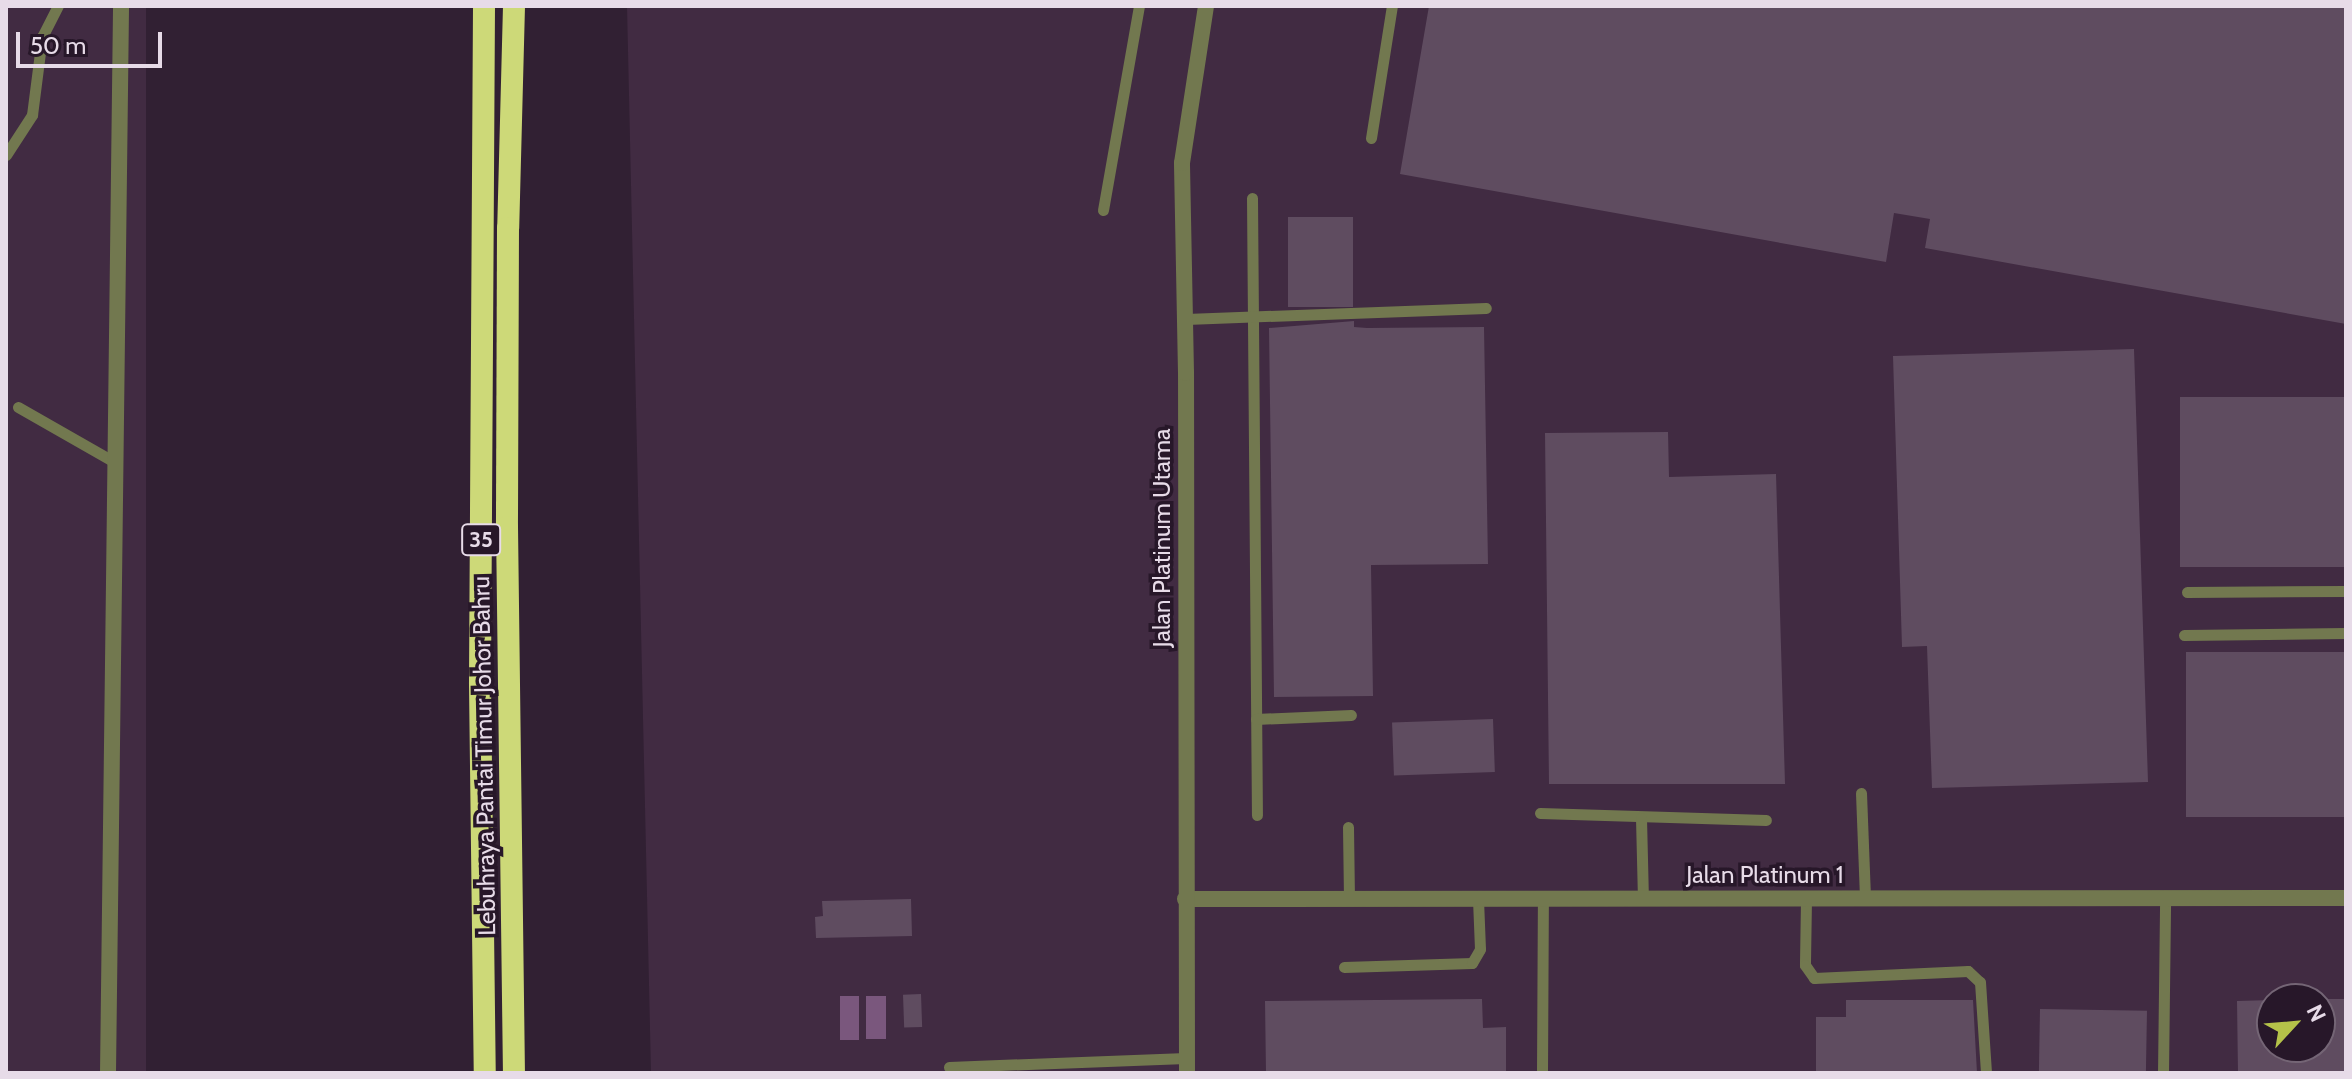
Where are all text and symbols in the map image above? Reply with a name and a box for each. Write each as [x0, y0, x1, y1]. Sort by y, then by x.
scale bar [20, 16, 166, 66]
text: 50 m [30, 31, 86, 60]
street label: Jalan Platinum Utama [1148, 429, 1176, 647]
road number: 35 [461, 522, 501, 558]
street label: Lebuhraya Pantai Timur Johor Bahru [466, 576, 502, 936]
street label: Jalan Platinum 1 [1686, 861, 1844, 889]
north arrow [2256, 983, 2336, 1063]
text: N [2301, 1000, 2332, 1026]

